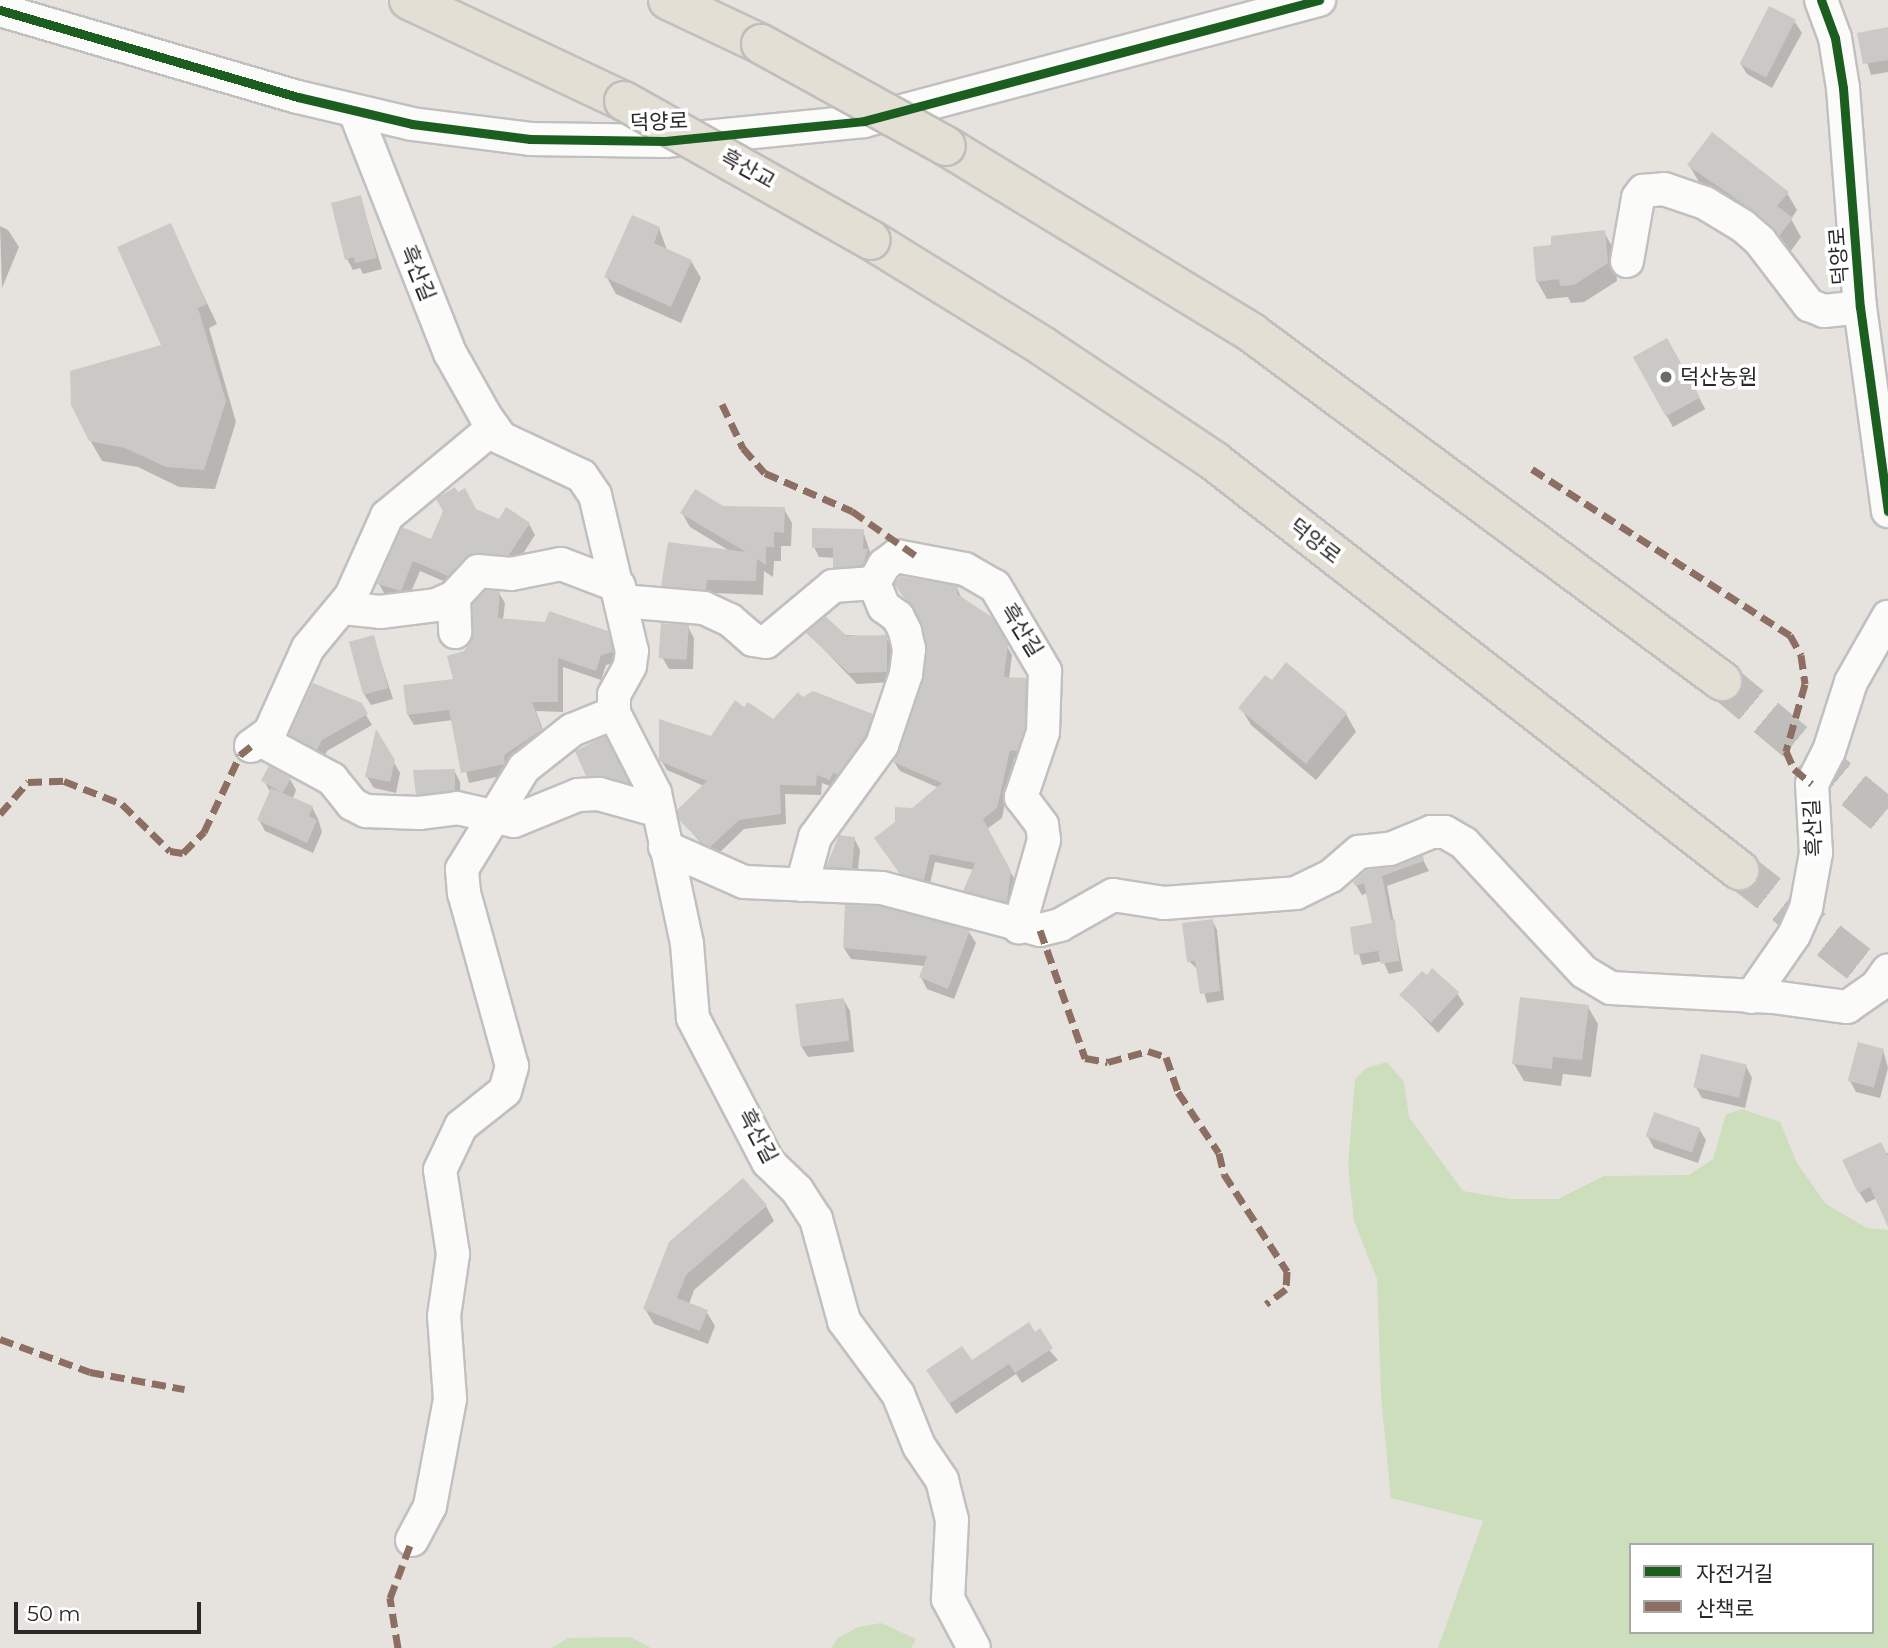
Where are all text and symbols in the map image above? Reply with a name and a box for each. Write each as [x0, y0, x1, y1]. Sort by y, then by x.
street label: 덕양로 [630, 108, 688, 136]
street label: 흑산교 [717, 144, 779, 194]
street label: 덕양로 [1824, 226, 1854, 286]
street label: 흑산길 [395, 241, 441, 305]
place label: 덕산농원 [1680, 364, 1757, 390]
marker: 덕산농원 [1658, 369, 1674, 385]
street label: 덕양로 [1284, 513, 1346, 569]
street label: 흑산길 [996, 599, 1048, 661]
street label: 흑산길 [1799, 798, 1827, 858]
street label: 흑산길 [733, 1104, 783, 1168]
legend [1629, 1543, 1874, 1634]
text: 자전거길 [1696, 1561, 1773, 1586]
scale bar [18, 1588, 205, 1632]
text: 산책로 [1696, 1596, 1754, 1621]
text: 50 m [27, 1601, 81, 1626]

